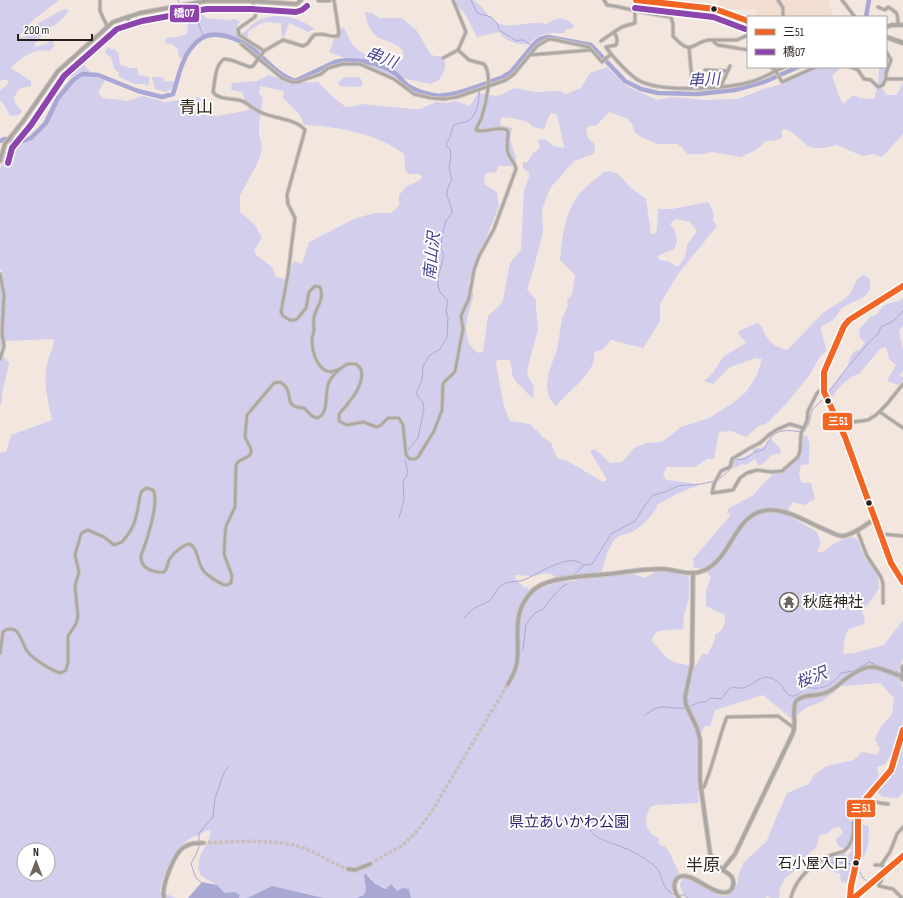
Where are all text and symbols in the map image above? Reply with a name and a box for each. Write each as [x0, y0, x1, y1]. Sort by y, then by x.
line badge: 橋07 [169, 4, 200, 23]
unlabelled marker [709, 4, 719, 14]
text: 橋07 [173, 7, 195, 20]
scale bar [18, 16, 92, 42]
legend [747, 16, 887, 68]
text: 200 m [24, 23, 50, 38]
text: 三51 [783, 25, 805, 40]
water label: 串川 [363, 44, 402, 74]
text: 橋07 [783, 45, 805, 60]
water label: 串川 [688, 70, 723, 91]
district label: 青山 [179, 98, 213, 118]
water label: 南山沢 [421, 229, 445, 281]
unlabelled marker [823, 396, 833, 406]
line badge: 三51 [822, 412, 853, 431]
text: 三51 [828, 415, 849, 428]
unlabelled marker [864, 498, 874, 508]
temple icon: 秋庭神社 [778, 591, 800, 613]
place label: 秋庭神社 [803, 593, 863, 612]
water label: 桜沢 [793, 663, 832, 693]
line badge: 三51 [846, 799, 876, 818]
text: 三51 [851, 802, 872, 815]
park label: 県立あいかわ公園 [509, 813, 629, 832]
north arrow [16, 842, 56, 882]
text: N [33, 846, 39, 859]
place label: 石小屋入口 [778, 855, 848, 872]
district label: 半原 [686, 856, 720, 876]
marker: 石小屋入口 [851, 858, 861, 868]

